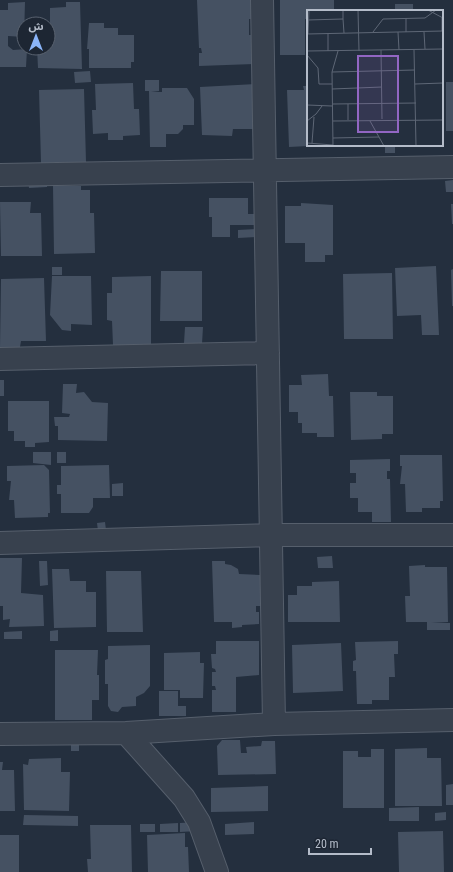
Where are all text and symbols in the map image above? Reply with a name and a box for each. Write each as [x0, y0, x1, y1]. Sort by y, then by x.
inset map [307, 10, 443, 146]
north arrow [16, 16, 56, 56]
text: ش [28, 20, 44, 33]
scale bar [309, 830, 371, 856]
text: 20 m [315, 837, 339, 851]

